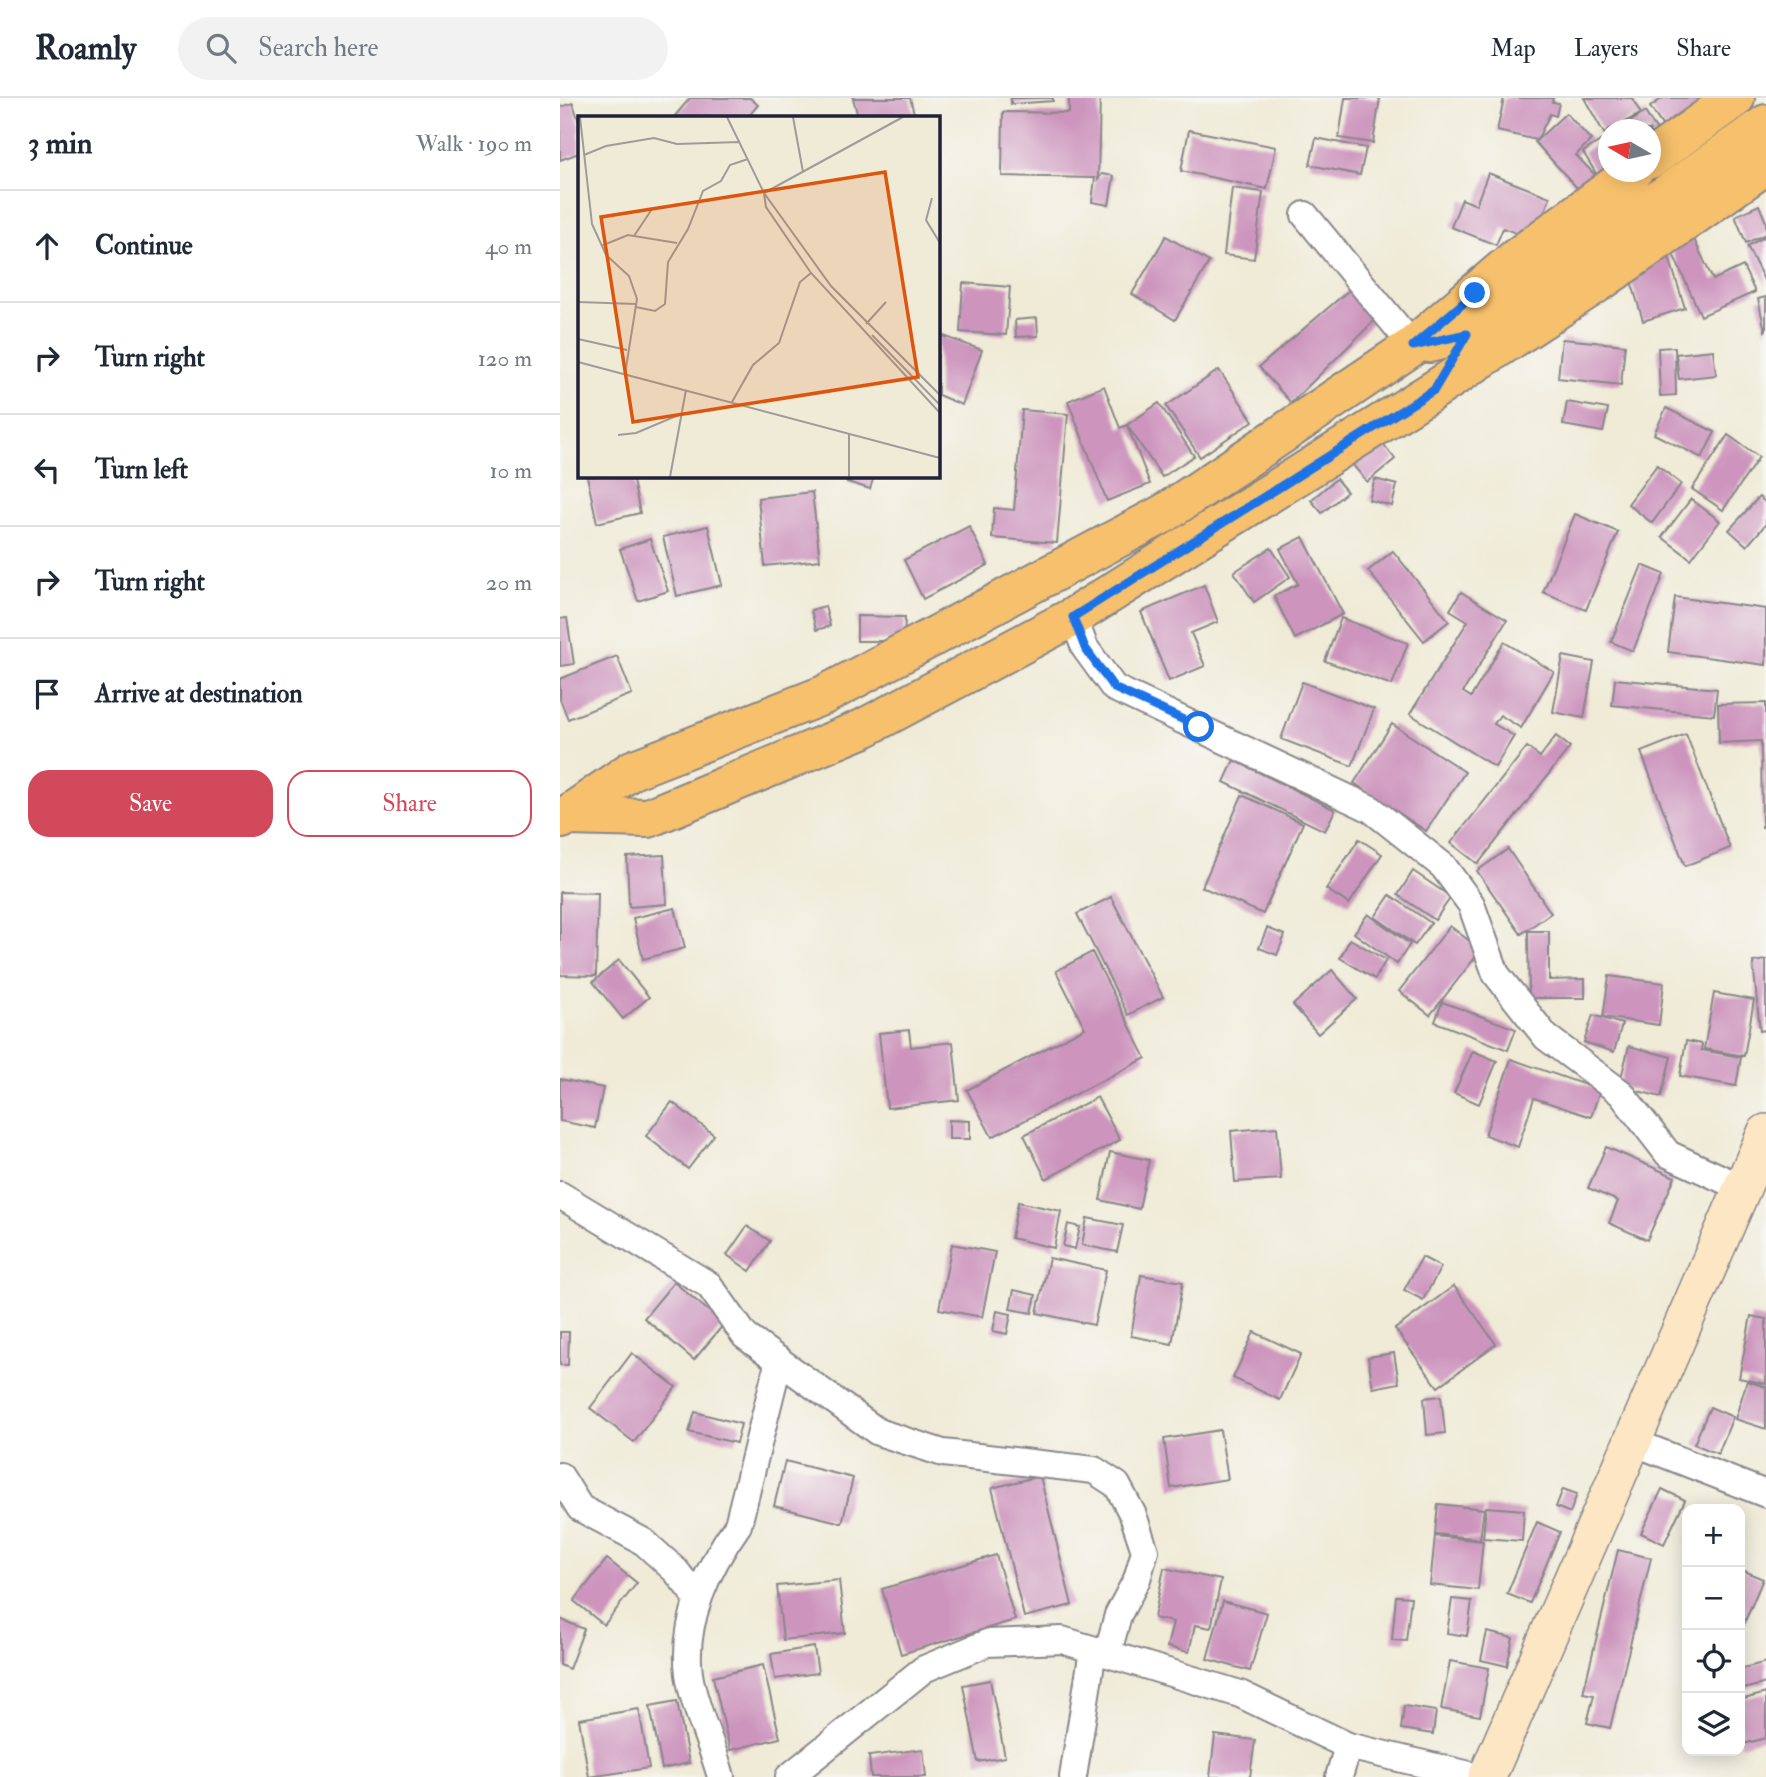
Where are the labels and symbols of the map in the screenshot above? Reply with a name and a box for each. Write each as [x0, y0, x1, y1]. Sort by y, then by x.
inset map [578, 116, 940, 478]
north arrow [1598, 119, 1661, 182]
route end [1459, 277, 1490, 308]
route start [1183, 711, 1214, 742]

